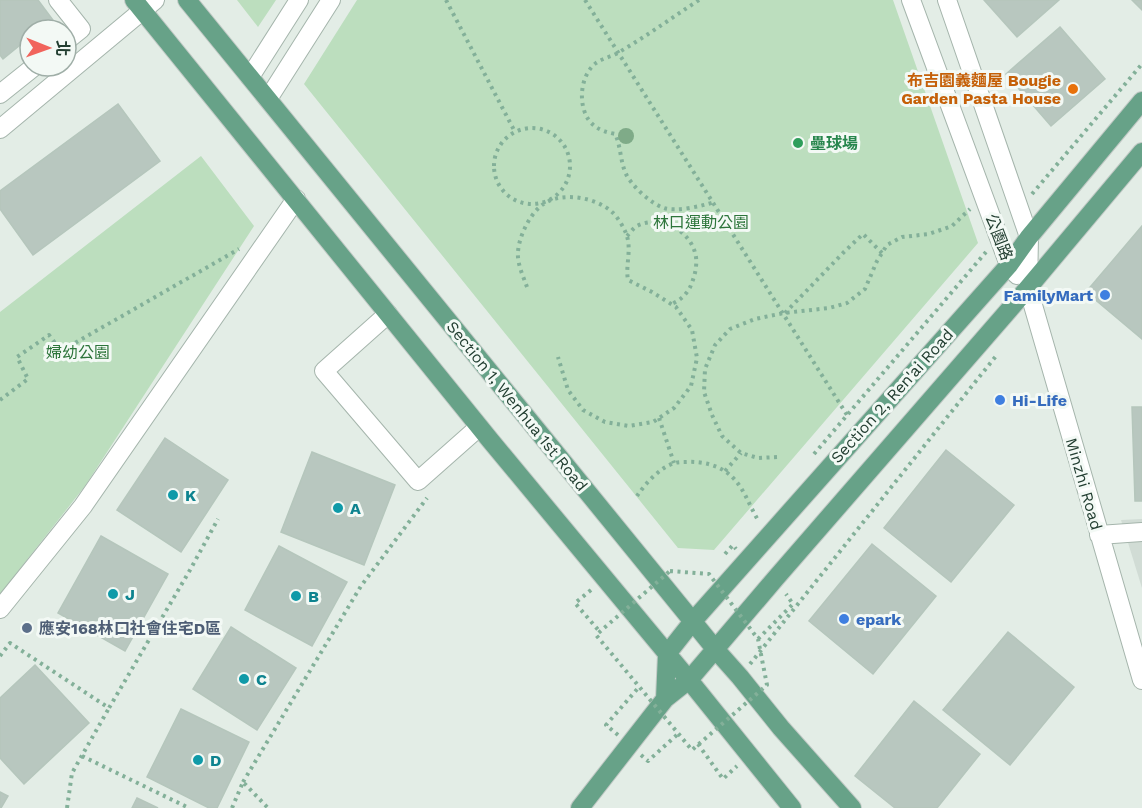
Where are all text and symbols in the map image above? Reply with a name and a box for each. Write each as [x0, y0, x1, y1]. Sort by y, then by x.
north arrow [18, 18, 78, 78]
text: 北 [53, 40, 72, 56]
place label: 布吉園義麵屋 Bougie Garden Pasta House [901, 71, 1061, 108]
marker: 布吉園義麵屋 Bougie Garden Pasta House [1066, 82, 1080, 96]
place label: 壘球場 [810, 134, 858, 153]
marker: 壘球場 [791, 136, 805, 150]
street label: 公園路 [982, 211, 1016, 263]
park label: 林口運動公園 [653, 213, 749, 232]
place label: FamilyMart [1004, 286, 1093, 305]
marker: FamilyMart [1098, 288, 1112, 302]
street label: Section 1, Wenhua 1st Road [443, 317, 591, 495]
street label: Section 2, Ren'ai Road [827, 325, 957, 467]
park label: 婦幼公園 [46, 343, 110, 362]
place label: Hi-Life [1012, 391, 1067, 410]
marker: Hi-Life [993, 393, 1007, 407]
street label: Minzhi Road [1062, 436, 1106, 532]
place label: K [185, 486, 196, 505]
marker: K [166, 488, 180, 502]
place label: A [350, 499, 361, 518]
marker: A [331, 501, 345, 515]
place label: J [125, 585, 135, 604]
marker: J [106, 587, 120, 601]
place label: B [308, 587, 319, 606]
marker: B [289, 589, 303, 603]
place label: epark [856, 610, 901, 629]
marker: epark [837, 612, 851, 626]
place label: 應安168林口社會住宅D區 [39, 619, 221, 638]
marker: 應安168林口社會住宅D區 [20, 621, 34, 635]
place label: C [256, 670, 267, 689]
marker: C [237, 672, 251, 686]
place label: D [210, 751, 222, 770]
marker: D [191, 753, 205, 767]

